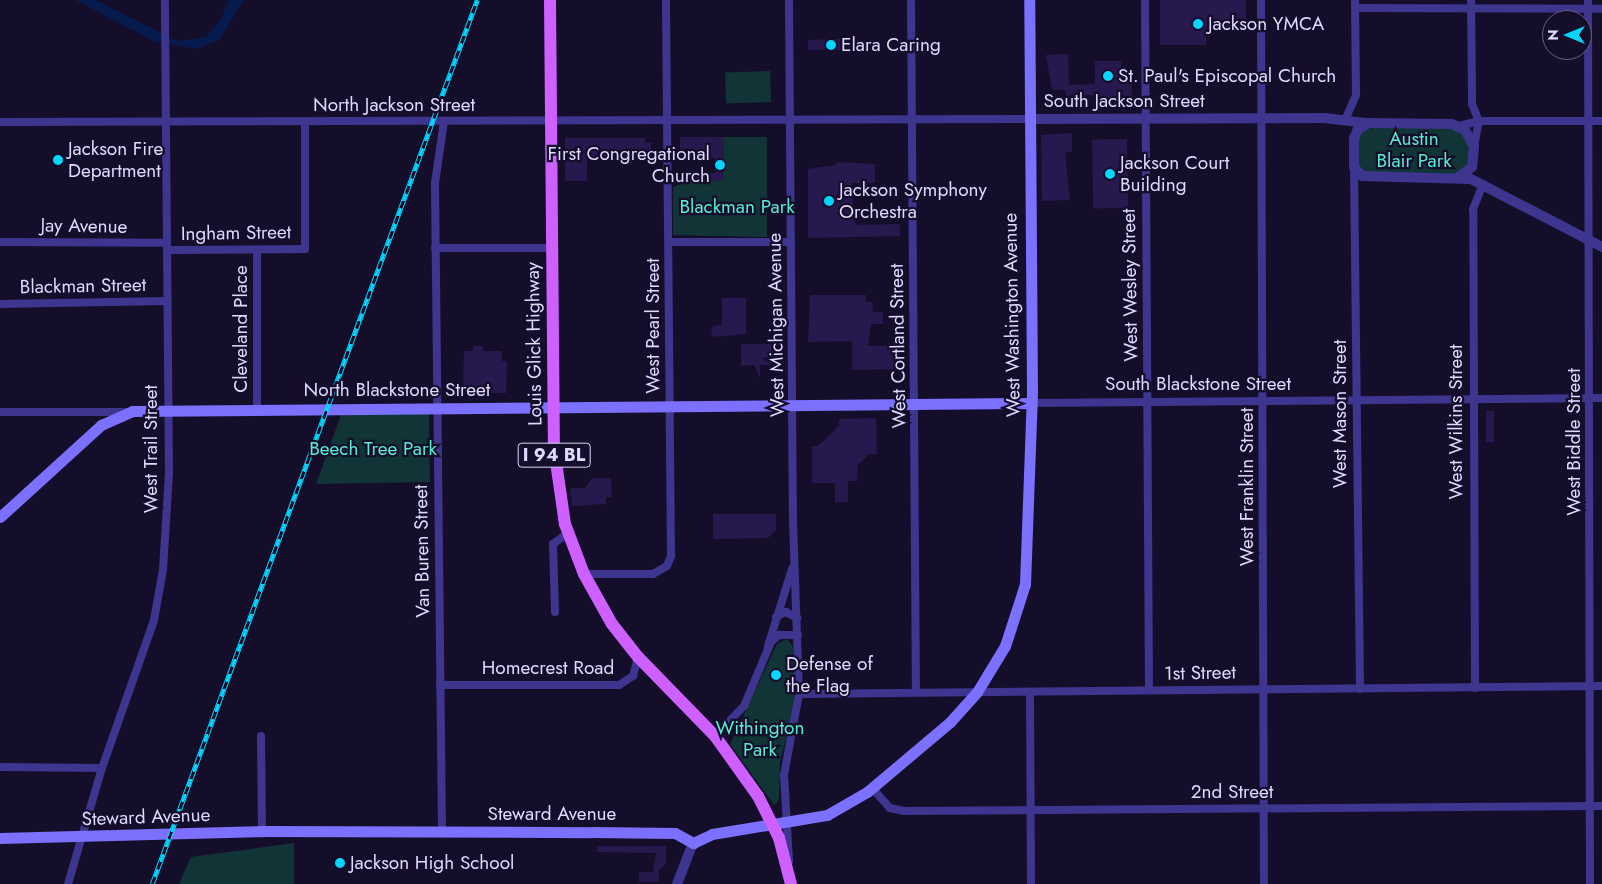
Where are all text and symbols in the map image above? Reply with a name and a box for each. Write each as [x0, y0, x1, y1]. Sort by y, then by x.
north arrow [1542, 10, 1592, 60]
place label: Jackson YMCA [1208, 13, 1324, 35]
marker: Jackson YMCA [1192, 18, 1204, 30]
text: N [1543, 29, 1563, 41]
place label: Elara Caring [841, 34, 941, 56]
marker: Elara Caring [825, 39, 837, 51]
place label: St. Paul's Episcopal Church [1118, 65, 1336, 87]
marker: St. Paul's Episcopal Church [1102, 70, 1114, 82]
street label: South Jackson Street [1043, 90, 1205, 112]
street label: North Jackson Street [313, 94, 475, 116]
park label: Austin Blair Park [1376, 128, 1452, 172]
place label: Jackson Fire Department [68, 138, 163, 182]
place label: First Congregational Church [548, 143, 710, 187]
place label: Jackson Court Building [1120, 152, 1229, 196]
marker: Jackson Fire Department [52, 154, 64, 166]
marker: First Congregational Church [714, 159, 726, 171]
marker: Jackson Court Building [1104, 168, 1116, 180]
place label: Jackson Symphony Orchestra [839, 179, 987, 223]
marker: Jackson Symphony Orchestra [823, 195, 835, 207]
park label: Blackman Park [679, 196, 795, 218]
street label: West Wesley Street [1117, 208, 1143, 362]
street label: West Washington Avenue [999, 213, 1025, 417]
street label: Jay Avenue [40, 214, 128, 238]
street label: Ingham Street [181, 221, 291, 245]
street label: West Michigan Avenue [763, 233, 789, 417]
street label: West Pearl Street [642, 258, 664, 394]
street label: Louis Glick Highway [521, 262, 547, 426]
street label: West Cortland Street [885, 263, 911, 429]
street label: Cleveland Place [230, 265, 252, 393]
street label: Blackman Street [20, 273, 146, 299]
street label: West Mason Street [1329, 340, 1351, 488]
street label: West Wilkins Street [1445, 344, 1467, 500]
street label: West Biddle Street [1563, 368, 1585, 516]
street label: South Blackstone Street [1105, 373, 1291, 395]
street label: North Blackstone Street [304, 379, 490, 401]
street label: West Trail Street [140, 385, 162, 513]
street label: West Franklin Street [1236, 408, 1258, 566]
park label: Beech Tree Park [309, 438, 437, 460]
road number: I 94 BL [516, 440, 592, 470]
street label: Van Buren Street [409, 484, 435, 618]
place label: Defense of the Flag [786, 653, 873, 697]
street label: Homecrest Road [482, 657, 614, 679]
street label: 1st Street [1164, 661, 1236, 685]
marker: Defense of the Flag [770, 669, 782, 681]
park label: Withington Park [716, 717, 804, 761]
street label: 2nd Street [1191, 781, 1273, 803]
street label: Steward Avenue [81, 803, 211, 831]
street label: Steward Avenue [488, 803, 616, 825]
place label: Jackson High School [350, 852, 514, 874]
marker: Jackson High School [334, 857, 346, 869]

